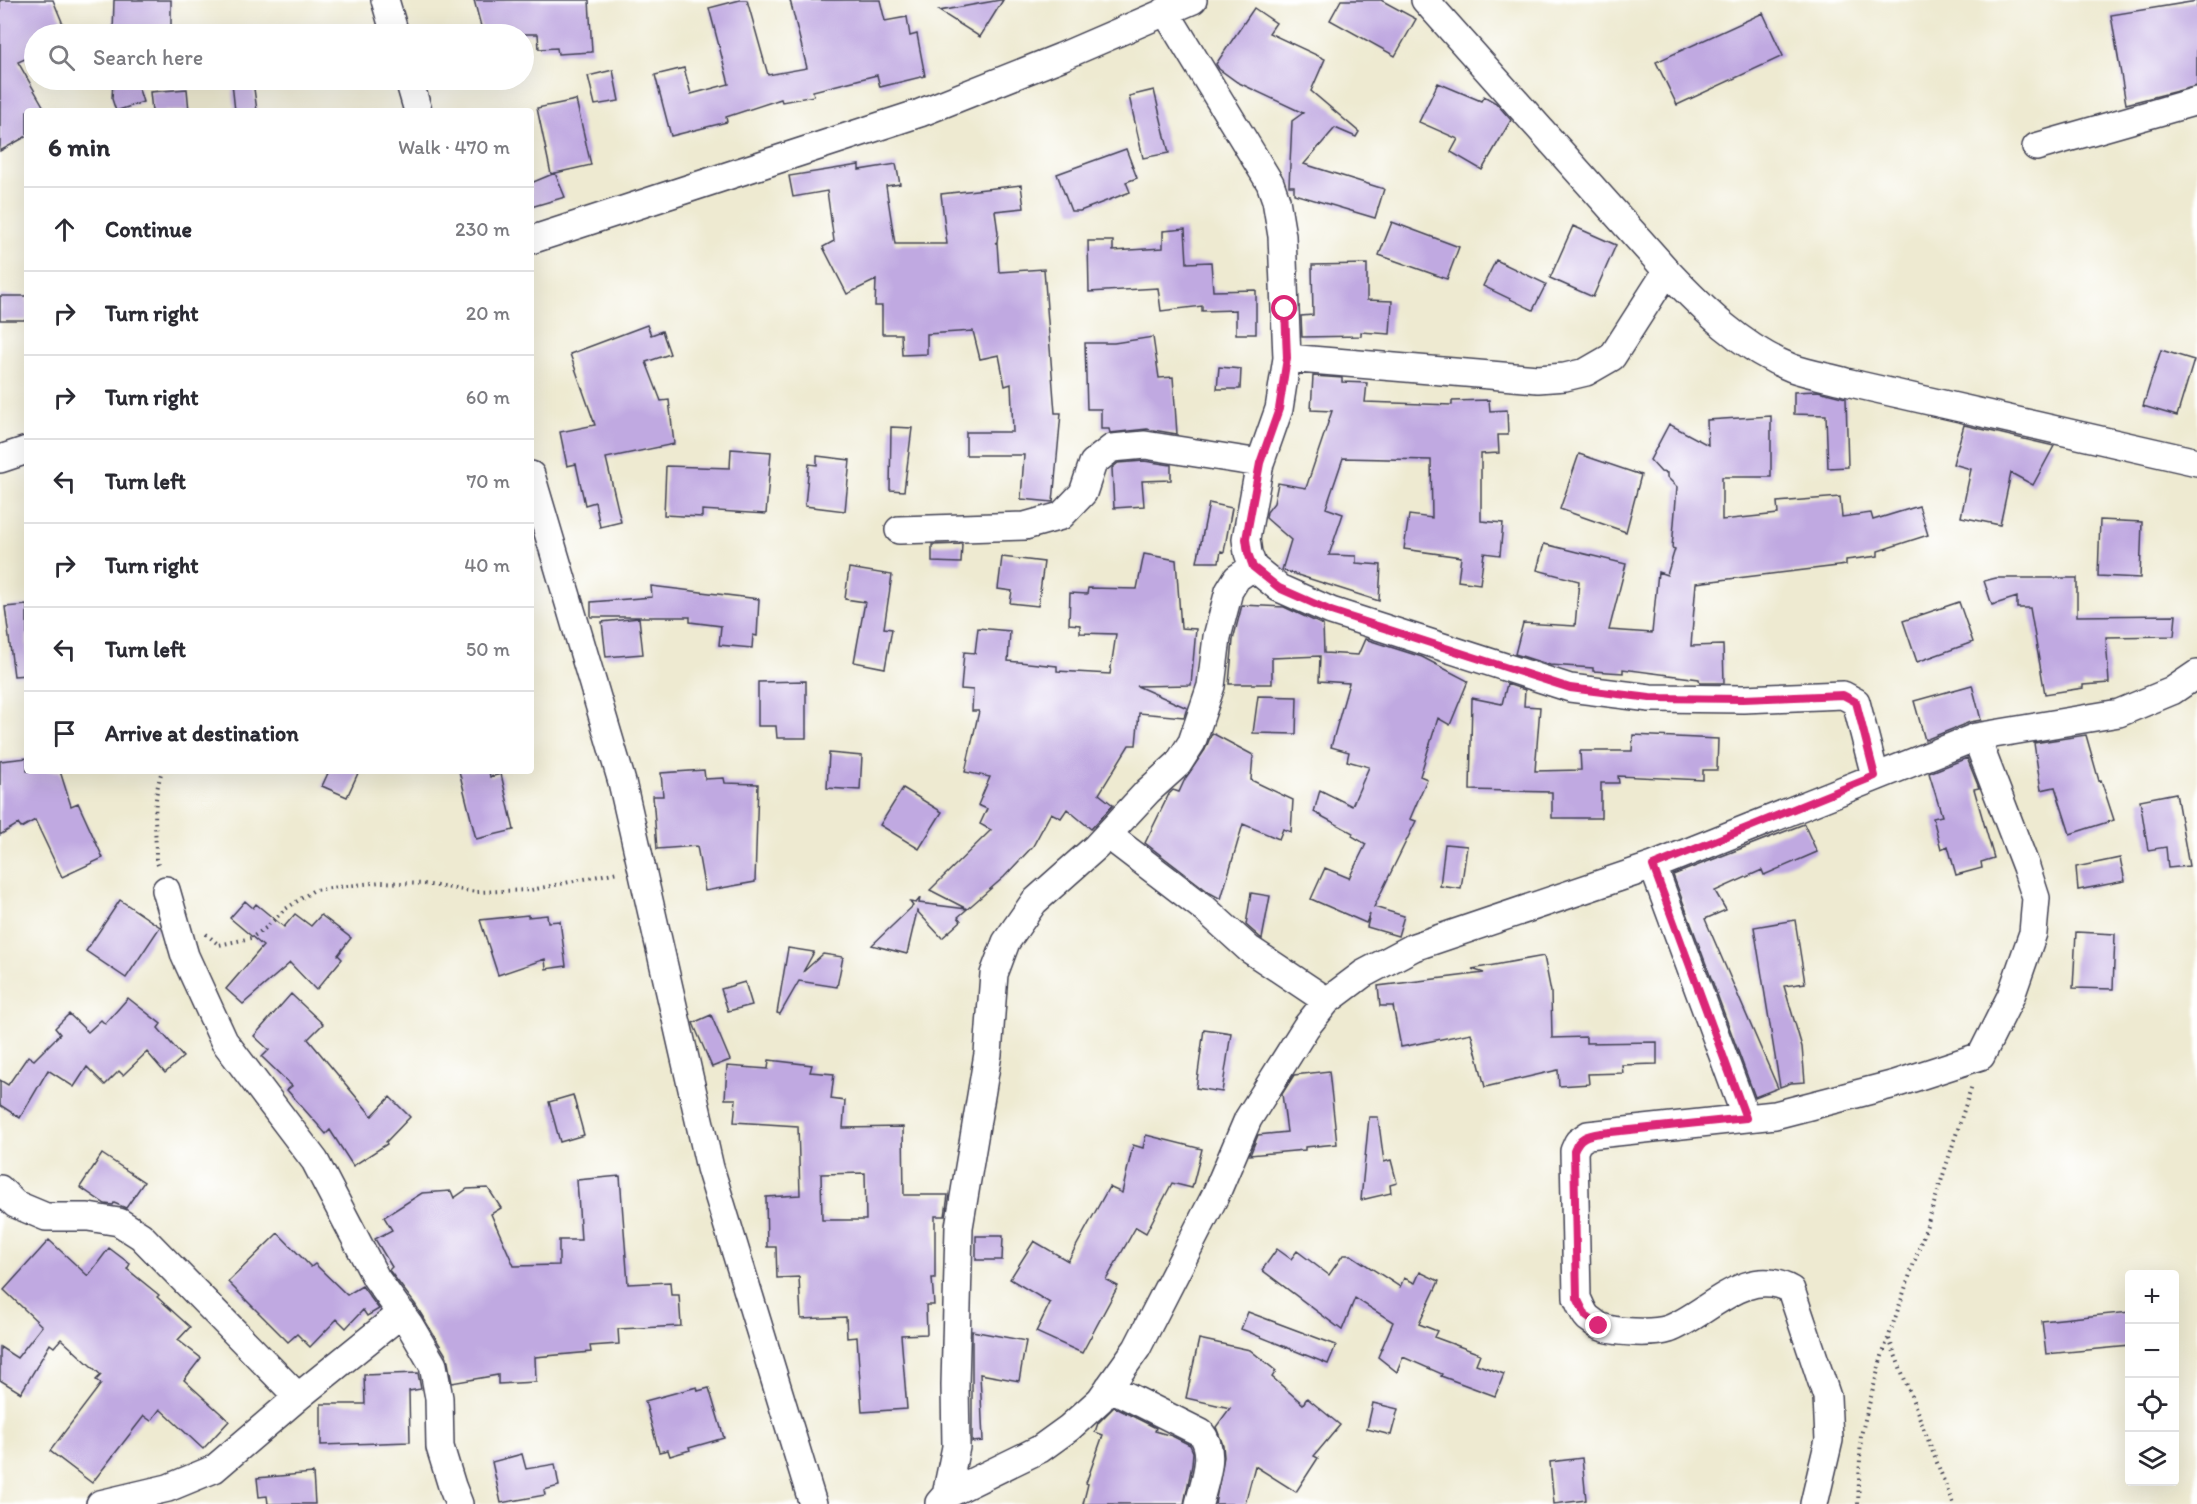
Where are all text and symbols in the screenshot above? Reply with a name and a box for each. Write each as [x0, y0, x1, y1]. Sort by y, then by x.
search box [24, 24, 534, 90]
icon: search [45, 41, 78, 74]
text: Search here [93, 44, 203, 71]
text: 6 min [48, 131, 110, 163]
text: Walk · 470 m [398, 135, 510, 159]
icon: ahead [48, 213, 81, 246]
text: Continue [105, 216, 192, 243]
text: 230 m [455, 217, 510, 241]
route start [1271, 295, 1297, 321]
icon: right [48, 297, 81, 330]
text: Turn right [105, 300, 199, 327]
text: 20 m [466, 301, 510, 325]
icon: right [48, 381, 81, 414]
text: Turn right [105, 384, 199, 411]
text: 60 m [466, 385, 510, 409]
icon: left [48, 465, 81, 498]
text: Turn left [105, 468, 186, 495]
text: 70 m [466, 469, 510, 493]
icon: right [48, 549, 81, 582]
text: Turn right [105, 552, 199, 579]
text: 40 m [464, 553, 510, 577]
icon: left [48, 633, 81, 666]
text: Turn left [105, 636, 186, 663]
text: 50 m [466, 637, 510, 661]
icon: arrive [48, 717, 81, 750]
text: Arrive at destination [105, 720, 299, 747]
map controls [2125, 1270, 2179, 1486]
button: + [2125, 1270, 2179, 1324]
route end [1585, 1312, 1611, 1338]
button: − [2125, 1324, 2179, 1378]
button: locate [2125, 1378, 2179, 1432]
button: layers [2125, 1432, 2179, 1486]

